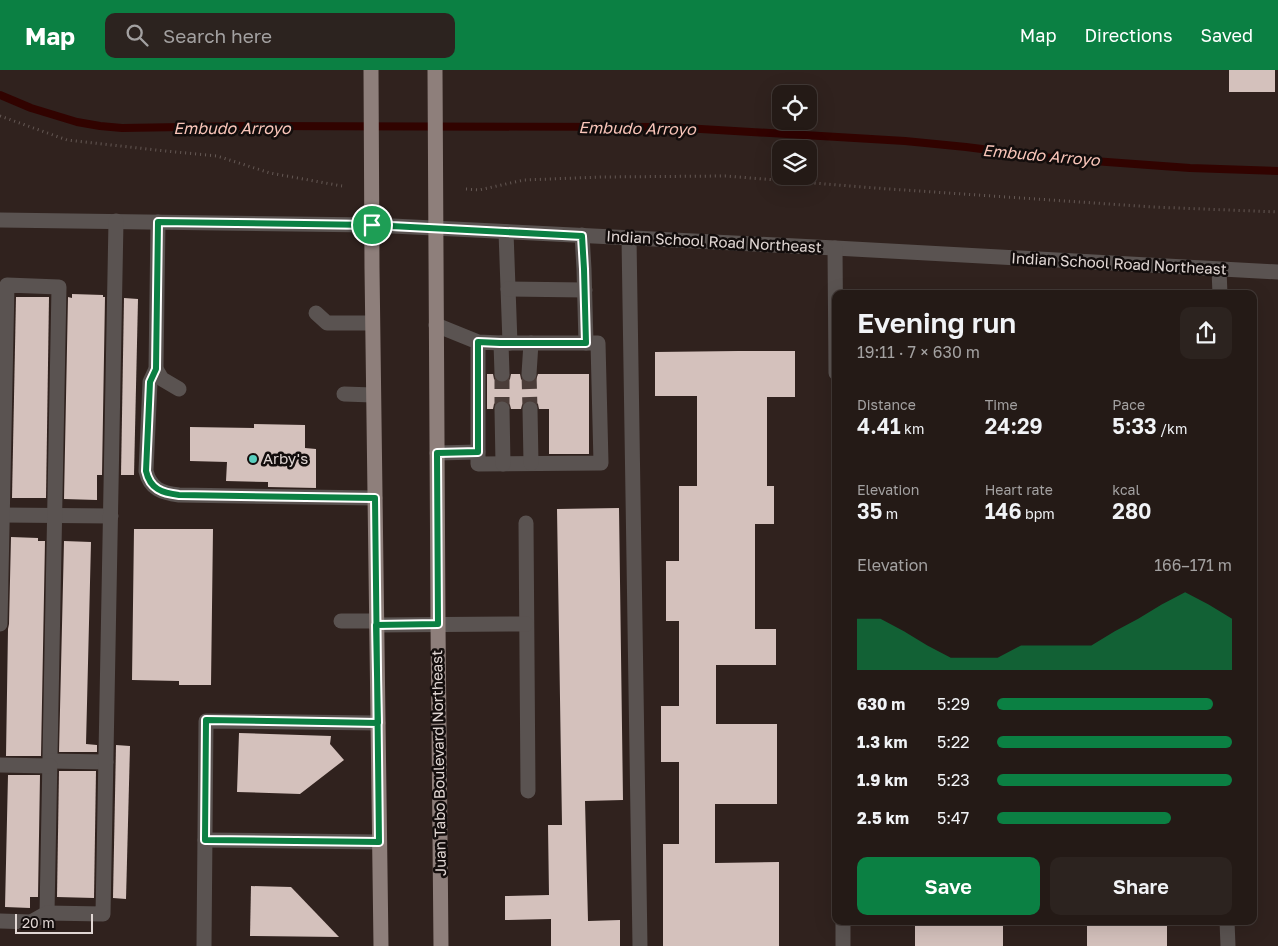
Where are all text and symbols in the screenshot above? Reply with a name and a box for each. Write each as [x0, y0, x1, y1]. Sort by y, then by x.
search box [105, 13, 455, 58]
text: Map [25, 21, 75, 50]
icon: search [123, 21, 151, 49]
text: Search here [163, 24, 272, 47]
text: Map [1020, 24, 1056, 46]
text: Directions [1084, 24, 1172, 46]
text: Saved [1200, 24, 1253, 46]
map controls [772, 85, 817, 185]
button: locate [772, 85, 817, 130]
water label: Embudo Arroyo [578, 117, 697, 139]
water label: Embudo Arroyo [173, 118, 292, 138]
button: layers [772, 140, 817, 185]
water label: Embudo Arroyo [982, 140, 1102, 170]
pin [351, 204, 393, 246]
icon: arrive [358, 211, 386, 239]
street label: Indian School Road Northeast [606, 226, 822, 256]
street label: Indian School Road Northeast [1011, 248, 1227, 278]
text: Evening run [857, 306, 1016, 339]
button: share [1180, 307, 1232, 359]
text: 19:11 · 7 × 630 m [857, 342, 980, 362]
text: Distance [857, 396, 916, 413]
text: Time [985, 396, 1018, 413]
text: Pace [1112, 396, 1145, 413]
text: 4.41 [857, 413, 900, 439]
text: 24:29 [985, 413, 1043, 439]
text: 5:33 [1112, 413, 1157, 439]
text: km [900, 420, 924, 437]
text: /km [1157, 420, 1187, 437]
place label: Arby's [263, 449, 308, 467]
marker: Arby's [247, 453, 259, 465]
text: Elevation [857, 481, 919, 498]
text: Heart rate [985, 481, 1053, 498]
text: kcal [1112, 481, 1140, 498]
text: 35 [857, 498, 882, 524]
text: 146 [985, 498, 1022, 524]
text: 280 [1112, 498, 1152, 524]
text: m [882, 505, 898, 522]
text: bpm [1022, 505, 1055, 522]
text: Elevation [857, 555, 928, 575]
text: 166–171 m [1154, 555, 1232, 575]
street label: Juan Tabo Boulevard Northeast [427, 650, 449, 876]
text: 630 m [857, 694, 905, 714]
text: 5:29 [937, 694, 970, 714]
text: 1.3 km [857, 732, 907, 752]
text: 5:22 [937, 732, 970, 752]
text: 1.9 km [857, 770, 908, 790]
text: 5:23 [937, 770, 970, 790]
text: 2.5 km [857, 808, 909, 828]
text: 5:47 [937, 808, 969, 828]
button: Save [857, 857, 1040, 915]
button: Share [1050, 857, 1232, 915]
scale bar [15, 911, 92, 934]
text: 20 m [22, 914, 55, 931]

